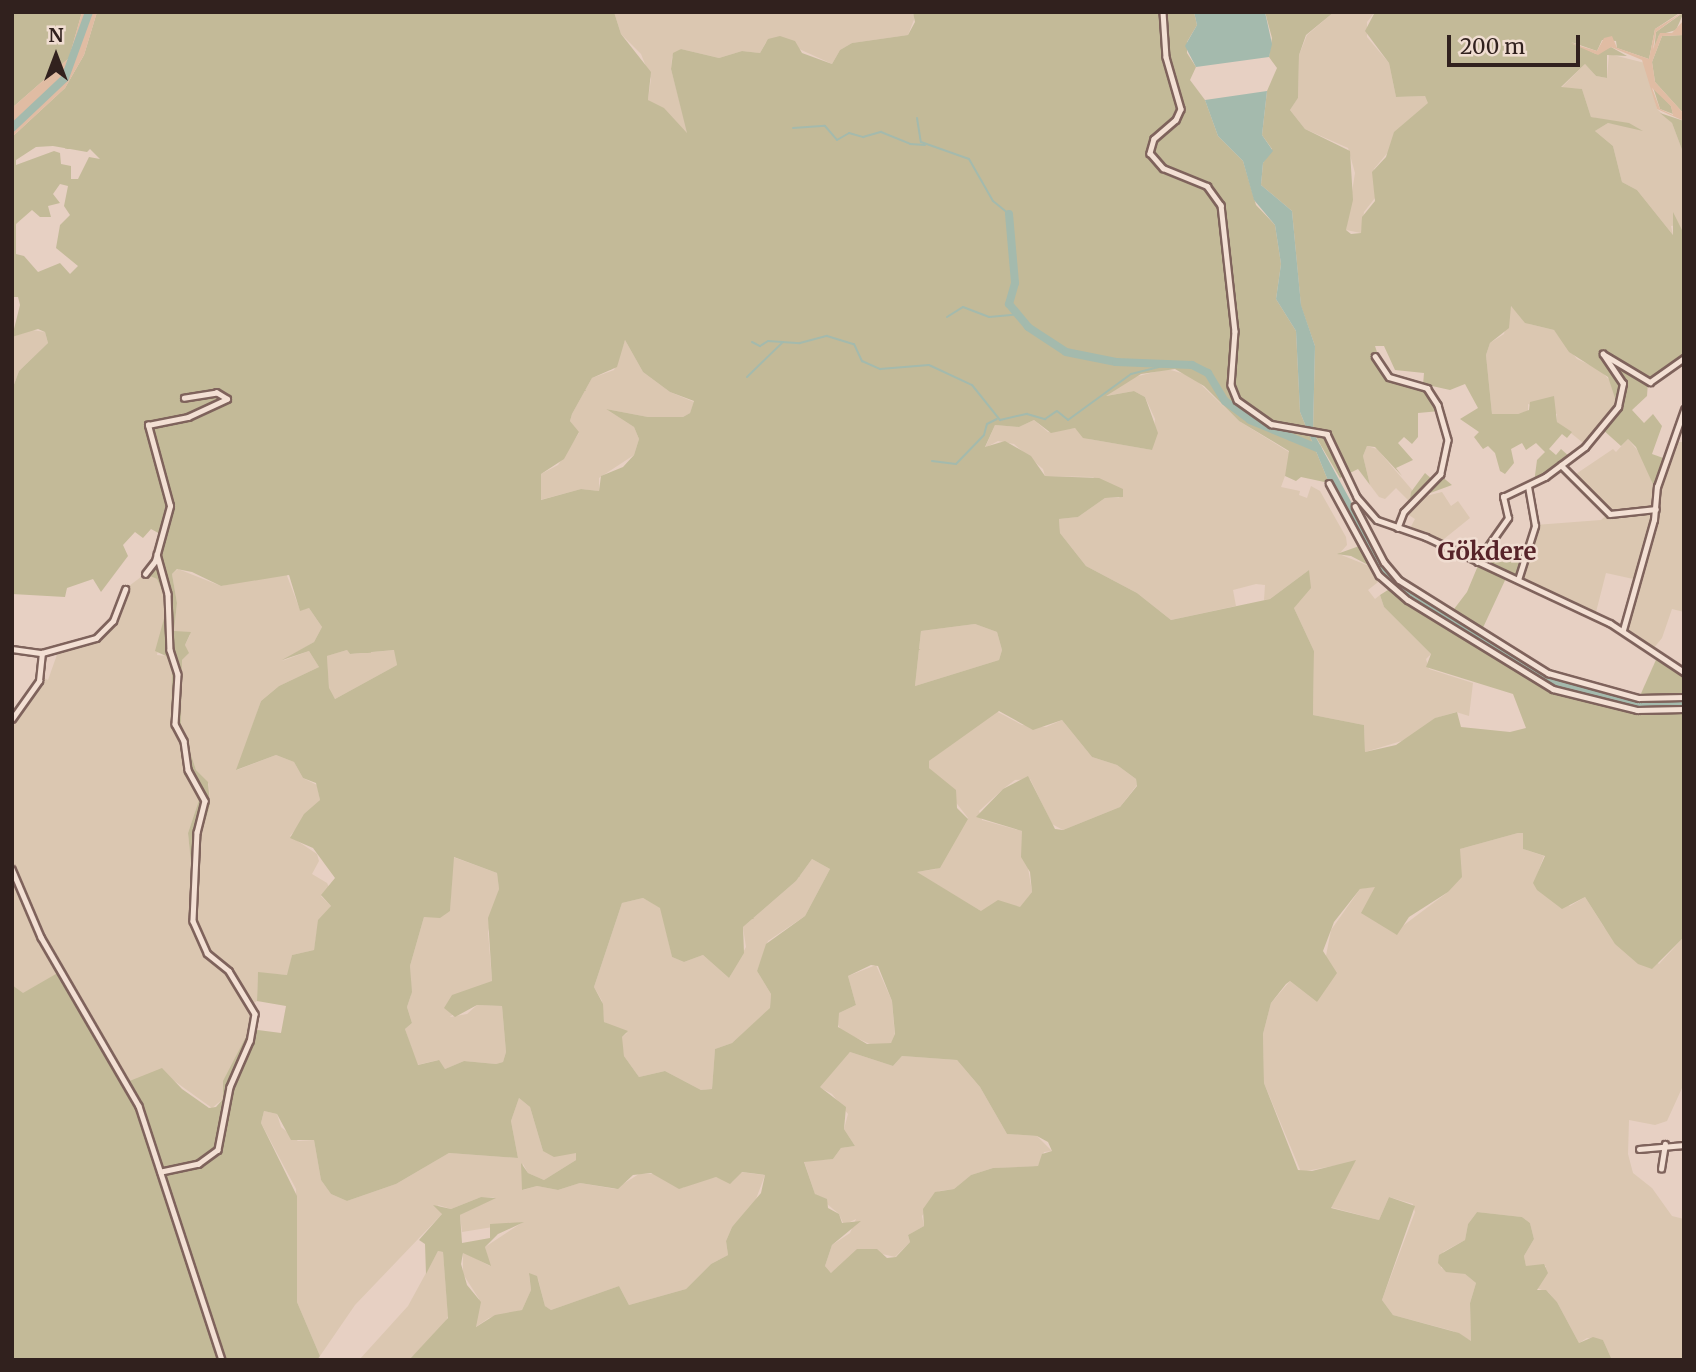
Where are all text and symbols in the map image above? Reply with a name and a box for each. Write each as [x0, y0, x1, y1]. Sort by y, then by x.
north arrow [21, 21, 91, 91]
scale bar [1451, 21, 1584, 65]
text: N [48, 23, 64, 47]
text: 200 m [1460, 33, 1525, 60]
district label: Gökdere [1438, 538, 1536, 566]

